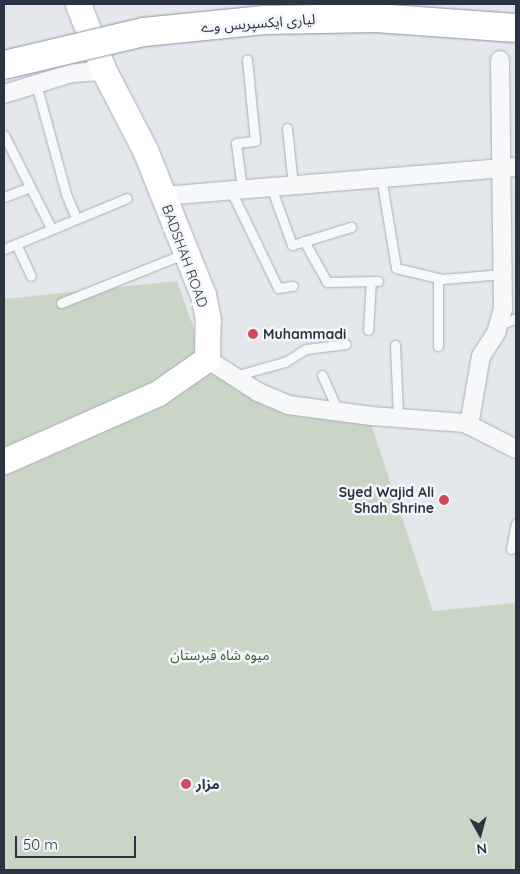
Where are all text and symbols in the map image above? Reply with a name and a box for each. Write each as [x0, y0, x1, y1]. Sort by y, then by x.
street label: لیاری ایکسپریس وے [200, 11, 316, 35]
street label: BADSHAH ROAD [159, 202, 211, 310]
place label: Muhammadi [263, 326, 346, 342]
marker: Muhammadi [247, 328, 259, 340]
place label: Syed Wajid Ali Shah Shrine [339, 484, 434, 516]
marker: Syed Wajid Ali Shah Shrine [438, 494, 450, 506]
park label: میوہ شاہ قبرستان [170, 647, 270, 663]
place label: مزار [196, 776, 220, 792]
marker: مزار [180, 778, 192, 790]
north arrow [455, 809, 505, 859]
scale bar [18, 826, 139, 858]
text: 50 m [23, 835, 58, 854]
text: N [476, 839, 488, 858]

